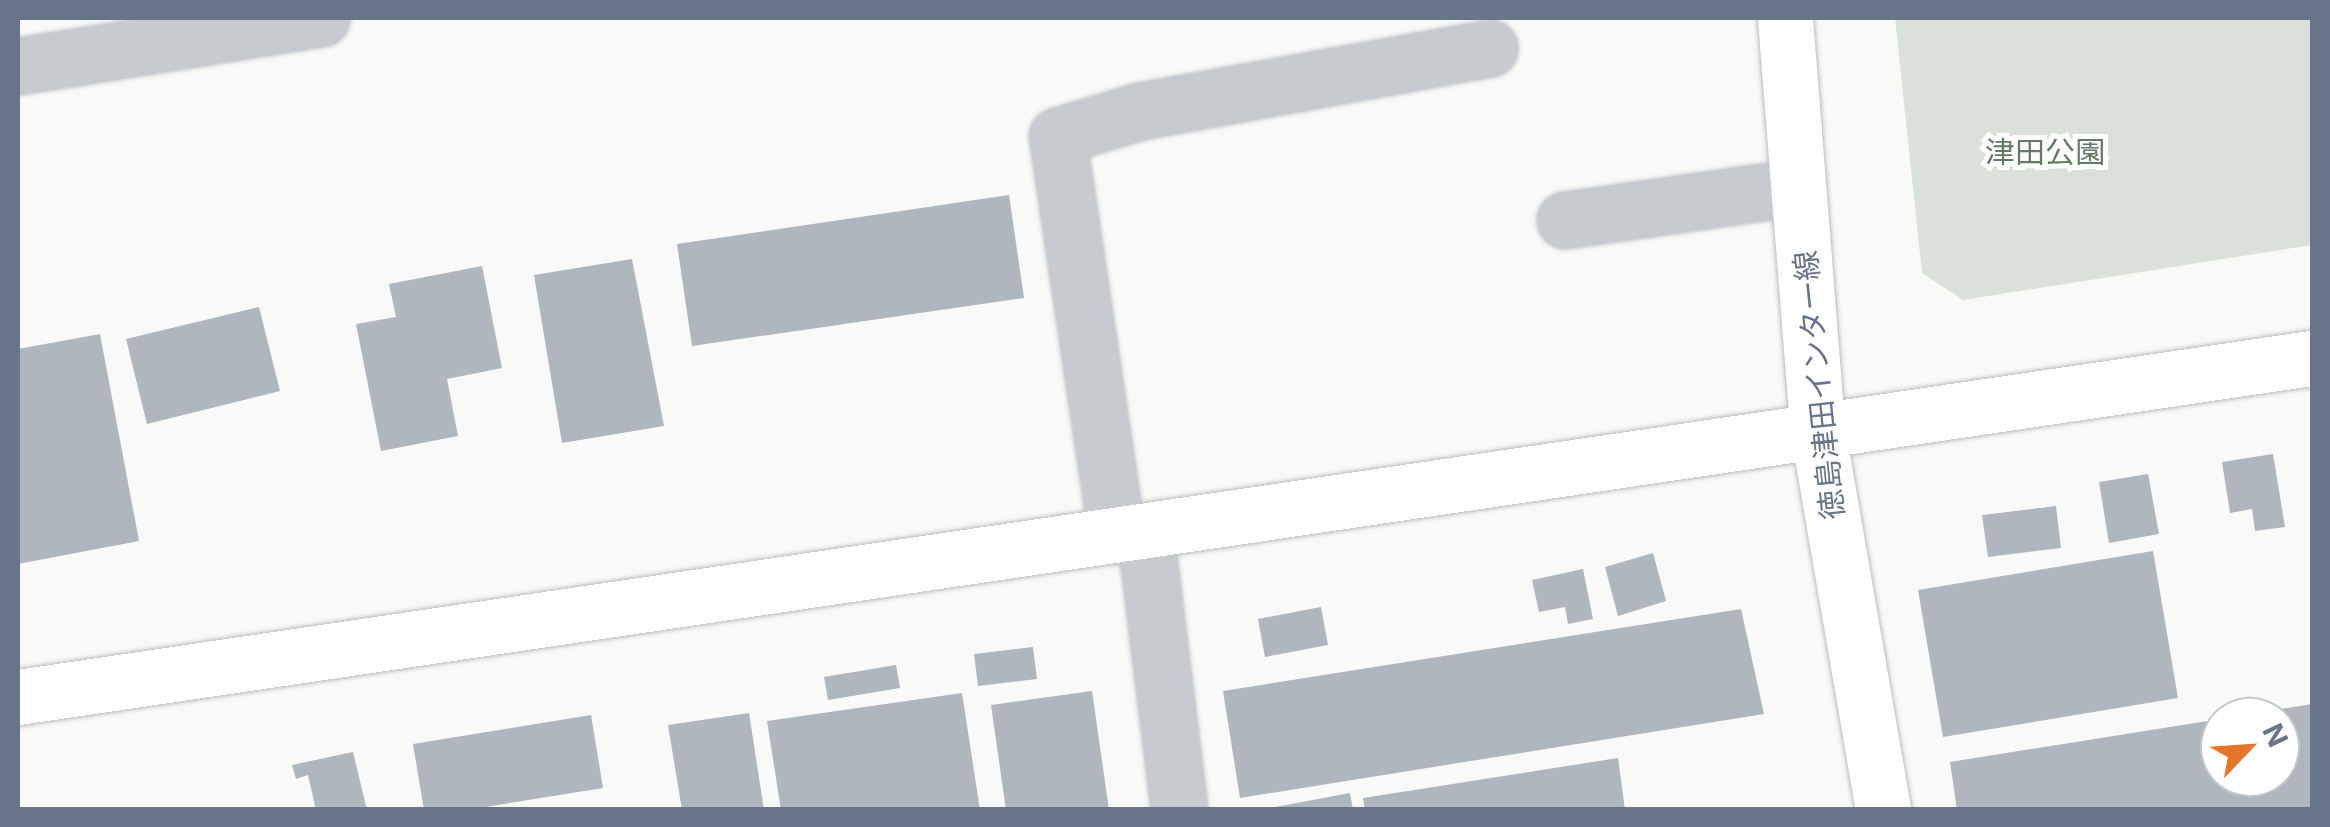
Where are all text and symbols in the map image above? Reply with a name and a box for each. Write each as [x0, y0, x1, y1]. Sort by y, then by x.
park label: 津田公園 [1985, 134, 2105, 170]
street label: 徳島津田インター線 [1787, 249, 1851, 521]
north arrow [2200, 697, 2300, 797]
text: N [2255, 718, 2295, 752]

